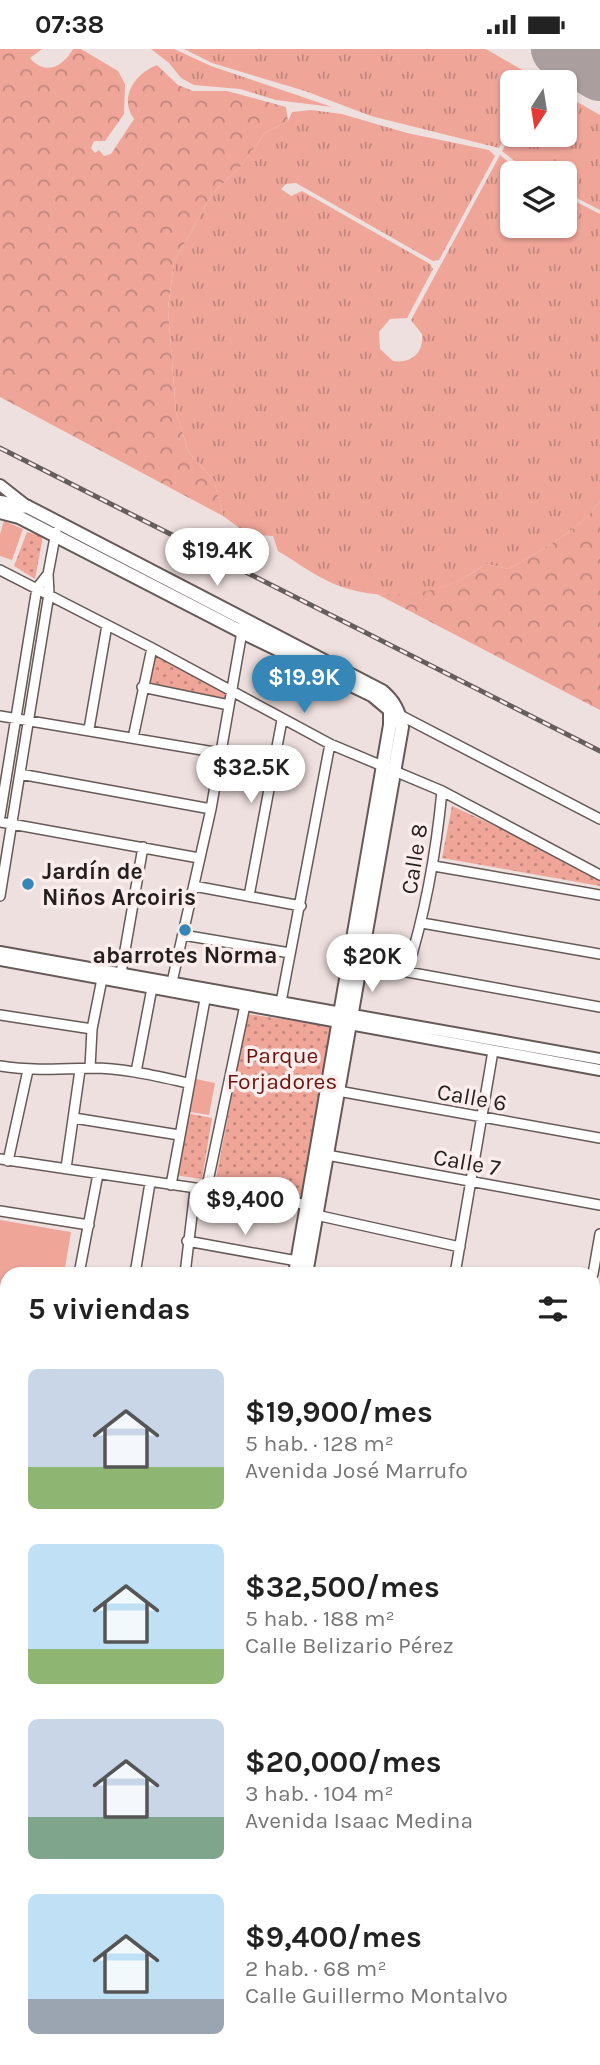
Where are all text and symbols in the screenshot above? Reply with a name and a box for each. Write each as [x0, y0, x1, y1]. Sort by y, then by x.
text: 07:38 [35, 9, 104, 40]
north arrow [500, 70, 578, 147]
map controls [500, 70, 577, 238]
button: layers [500, 161, 577, 238]
pin: $19.4K [160, 529, 274, 588]
text: $19.4K [181, 537, 253, 564]
pin: $19.9K [247, 655, 361, 715]
text: $19.9K [268, 664, 340, 691]
pin: $32.5K [194, 745, 308, 805]
text: $32.5K [212, 754, 290, 781]
street label: Calle 8 [396, 822, 433, 896]
place label: Jardín de Niños Arcoiris [42, 858, 196, 911]
marker: Jardín de Niños Arcoiris [20, 876, 36, 892]
marker: abarrotes Norma [177, 922, 193, 938]
pin: $20K [331, 935, 413, 994]
place label: abarrotes Norma [92, 942, 278, 969]
text: $20K [342, 943, 402, 970]
park label: Parque Forjadores [227, 1042, 337, 1095]
street label: Calle 6 [435, 1078, 509, 1117]
street label: Calle 7 [431, 1143, 503, 1182]
pin: $9,400 [188, 1177, 302, 1237]
text: $9,400 [206, 1186, 284, 1213]
icon: filters [534, 1290, 572, 1328]
text: 5 viviendas [28, 1291, 190, 1327]
text: $19,900/mes [245, 1394, 433, 1430]
icon: home [84, 1397, 168, 1481]
text: 5 hab. · 128 m² [245, 1430, 394, 1457]
text: Avenida José Marrufo [245, 1457, 468, 1484]
text: $32,500/mes [245, 1569, 440, 1605]
icon: home [84, 1572, 168, 1656]
text: 5 hab. · 188 m² [245, 1605, 395, 1632]
text: Calle Belizario Pérez [245, 1632, 454, 1659]
text: $20,000/mes [245, 1744, 442, 1780]
icon: home [84, 1747, 168, 1831]
text: 3 hab. · 104 m² [245, 1780, 394, 1807]
text: Avenida Isaac Medina [245, 1807, 473, 1834]
text: $9,400/mes [245, 1919, 422, 1955]
icon: home [84, 1922, 168, 2006]
text: 2 hab. · 68 m² [245, 1955, 387, 1982]
text: Calle Guillermo Montalvo [245, 1982, 508, 2009]

